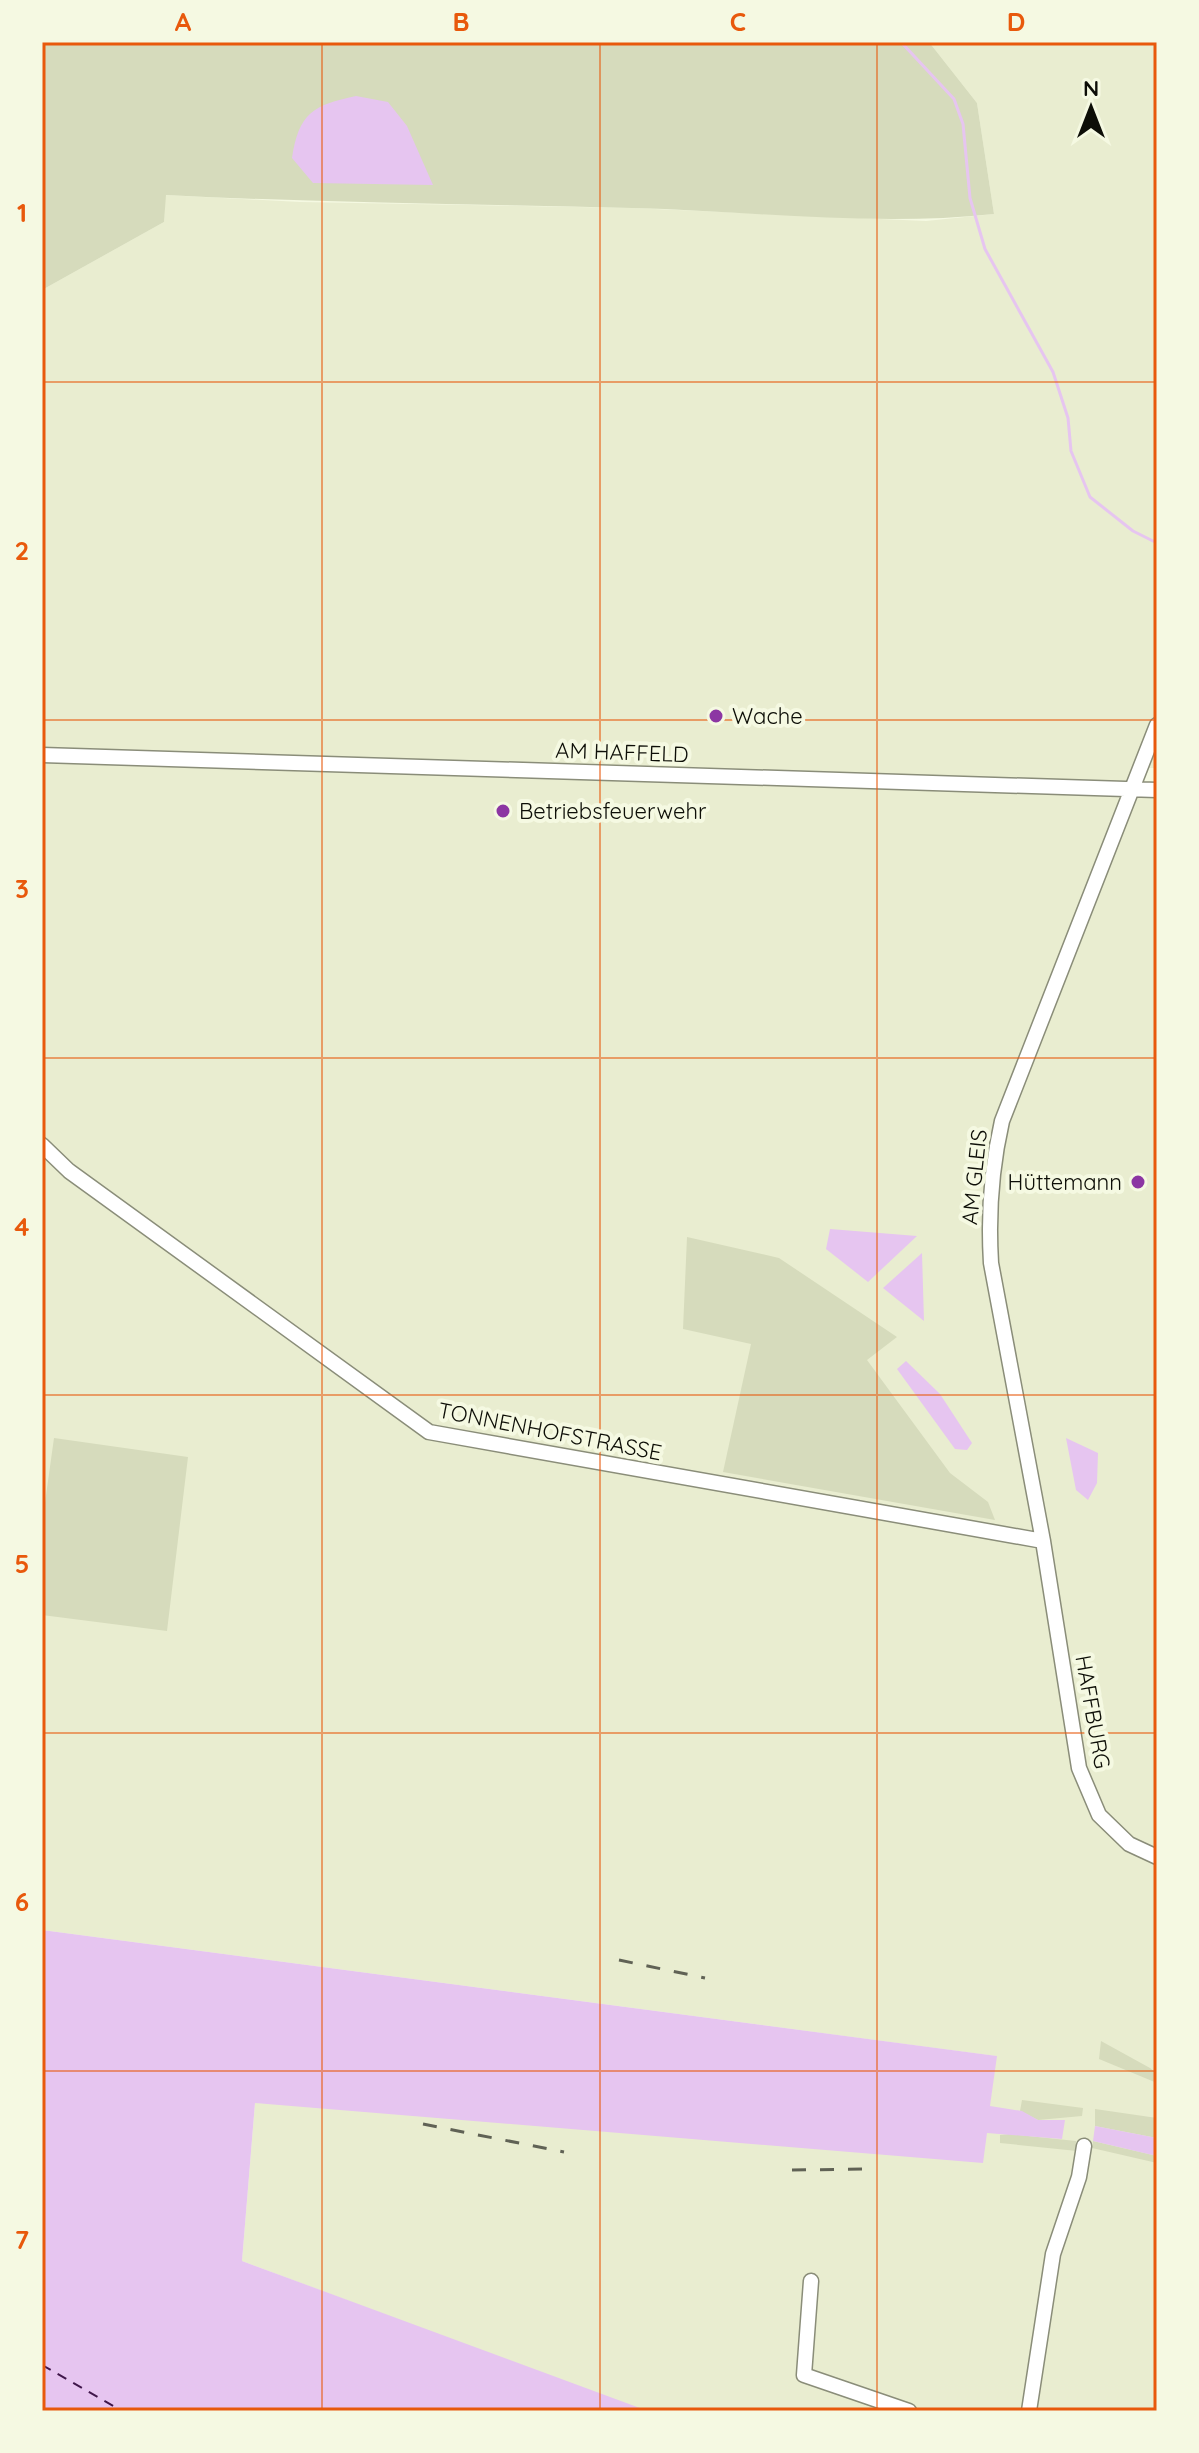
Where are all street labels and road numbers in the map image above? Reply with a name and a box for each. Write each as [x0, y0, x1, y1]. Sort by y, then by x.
street label: AM HAFFELD [555, 736, 689, 768]
street label: AM GLEIS [955, 1128, 993, 1226]
street label: TONNENHOFSTRASSE [436, 1396, 664, 1466]
street label: HAFFBURG [1069, 1653, 1117, 1771]

